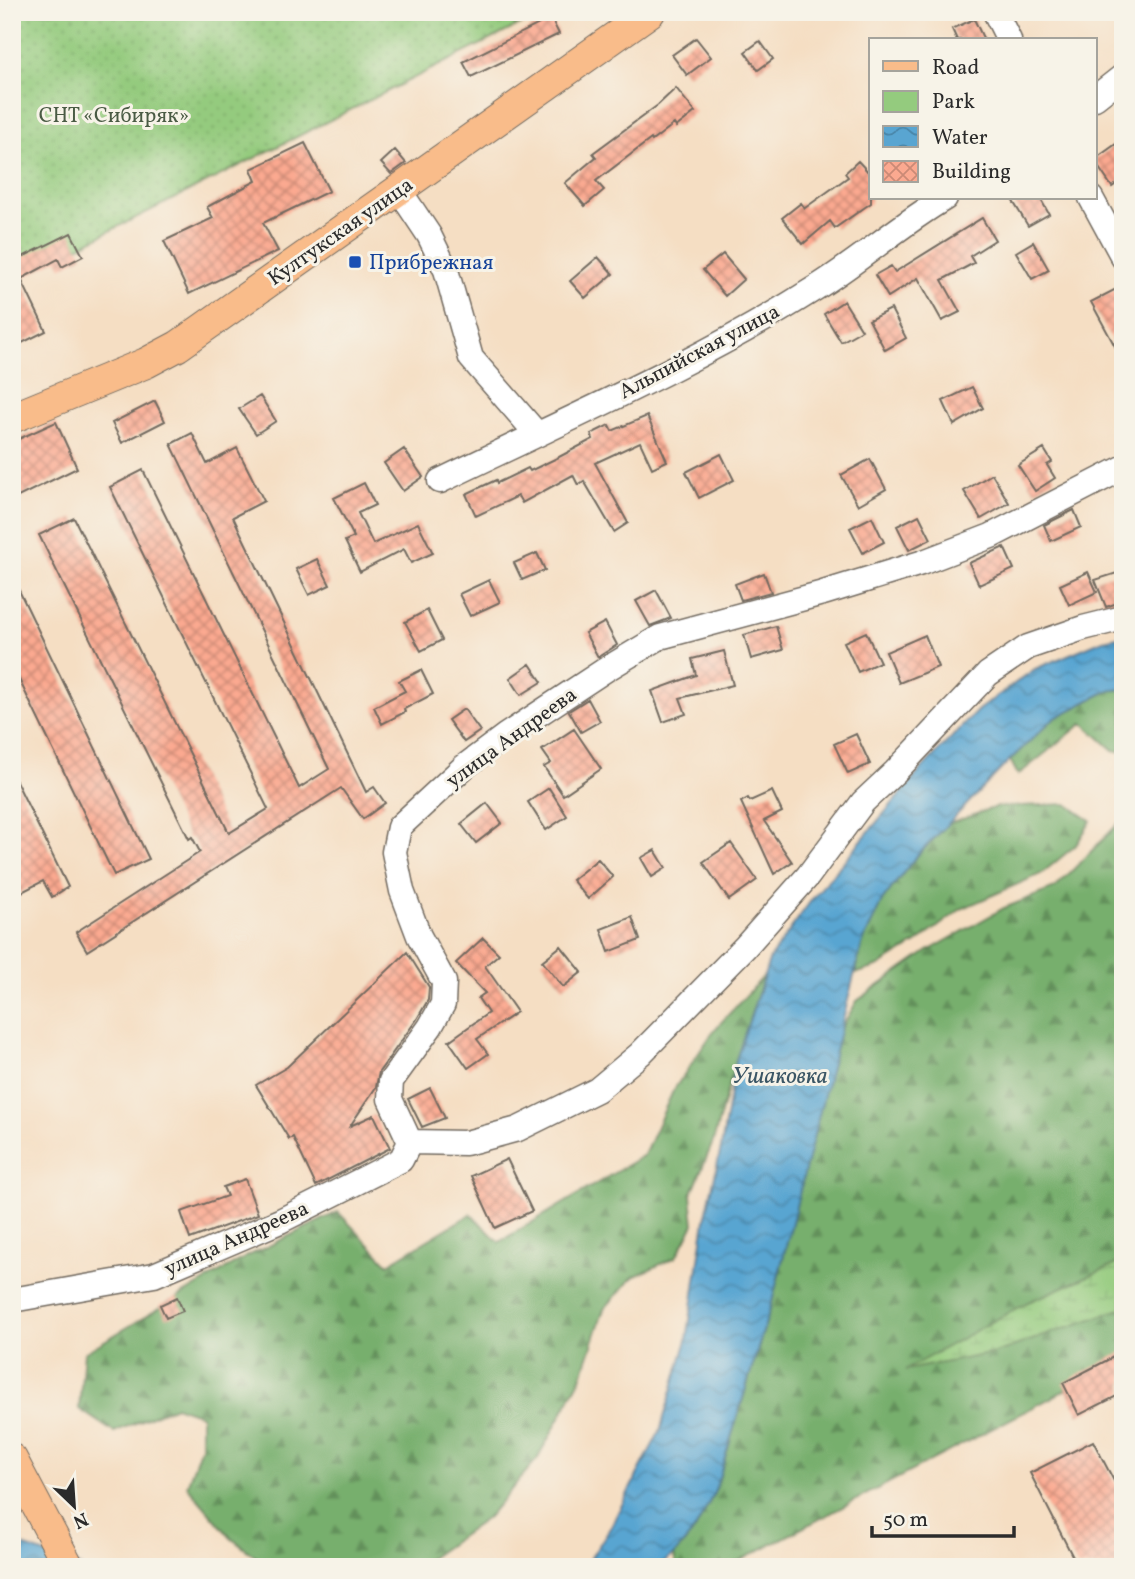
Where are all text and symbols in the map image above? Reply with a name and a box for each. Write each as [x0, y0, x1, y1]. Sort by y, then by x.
legend [869, 38, 1096, 200]
text: Road [932, 54, 979, 83]
text: Park [932, 88, 975, 117]
park label: СНТ «Сибиряк» [39, 102, 189, 131]
text: Water [932, 124, 988, 153]
text: Building [932, 158, 1011, 187]
street label: Култукская улица [262, 171, 419, 293]
place label: Прибрежная [369, 249, 493, 278]
marker: Прибрежная [347, 254, 363, 270]
street label: Альпийская улица [614, 298, 785, 407]
street label: улица Андреева [441, 681, 583, 796]
water label: Ушаковка [732, 1061, 828, 1093]
street label: улица Андреева [160, 1195, 313, 1284]
north arrow [38, 1470, 108, 1540]
scale bar [872, 1495, 1014, 1539]
text: N [68, 1505, 92, 1534]
text: 50 m [883, 1506, 928, 1535]

